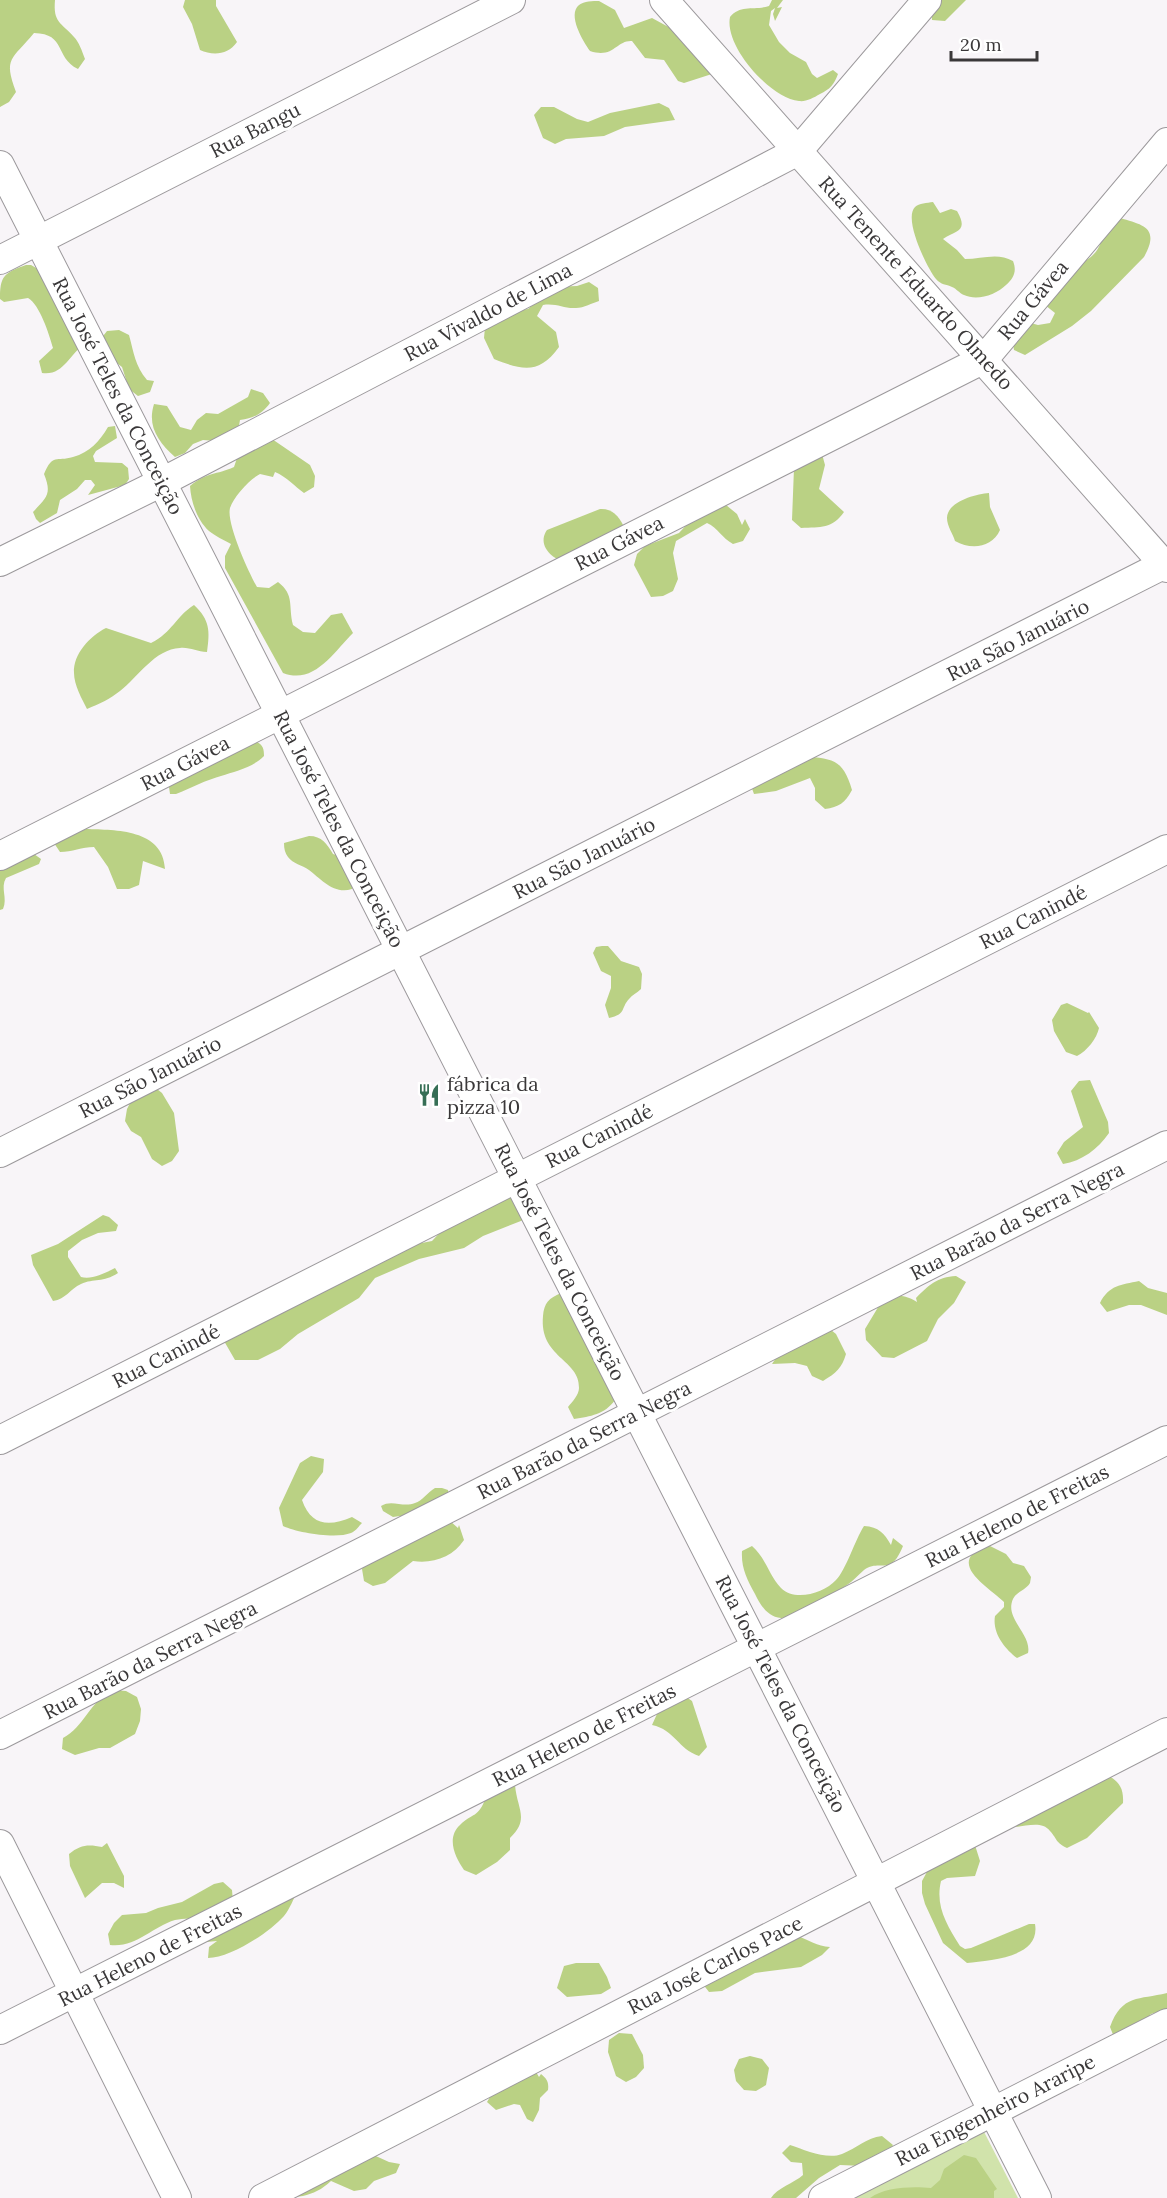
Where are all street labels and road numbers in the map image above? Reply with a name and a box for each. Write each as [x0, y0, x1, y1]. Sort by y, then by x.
street label: Rua Bangu [205, 96, 304, 163]
street label: Rua Tenente Eduardo Olmedo [814, 171, 1019, 395]
street label: Rua Gávea [992, 255, 1073, 345]
street label: Rua Vivaldo de Lima [400, 257, 576, 366]
street label: Rua José Teles da Conceição [48, 273, 189, 519]
street label: Rua Gávea [570, 510, 667, 576]
street label: Rua São Januário [942, 593, 1093, 686]
street label: Rua José Teles da Conceição [269, 706, 410, 952]
street label: Rua Gávea [136, 730, 233, 796]
street label: Rua São Januário [508, 811, 659, 904]
street label: Rua Canindé [975, 879, 1091, 954]
street label: Rua São Januário [74, 1030, 225, 1123]
street label: Rua Canindé [541, 1098, 657, 1173]
street label: Rua José Teles da Conceição [490, 1139, 631, 1385]
street label: Rua Barão da Serra Negra [906, 1156, 1128, 1285]
street label: Rua Canindé [108, 1318, 224, 1393]
street label: Rua Barão da Serra Negra [473, 1375, 695, 1504]
street label: Rua Heleno de Freitas [921, 1458, 1113, 1573]
street label: Rua José Teles da Conceição [711, 1571, 852, 1817]
street label: Rua Barão da Serra Negra [39, 1595, 261, 1724]
street label: Rua Heleno de Freitas [488, 1677, 680, 1792]
street label: Rua Heleno de Freitas [54, 1897, 246, 2012]
street label: Rua José Carlos Pace [623, 1910, 806, 2019]
street label: Rua Engenheiro Araripe [891, 2048, 1099, 2171]

